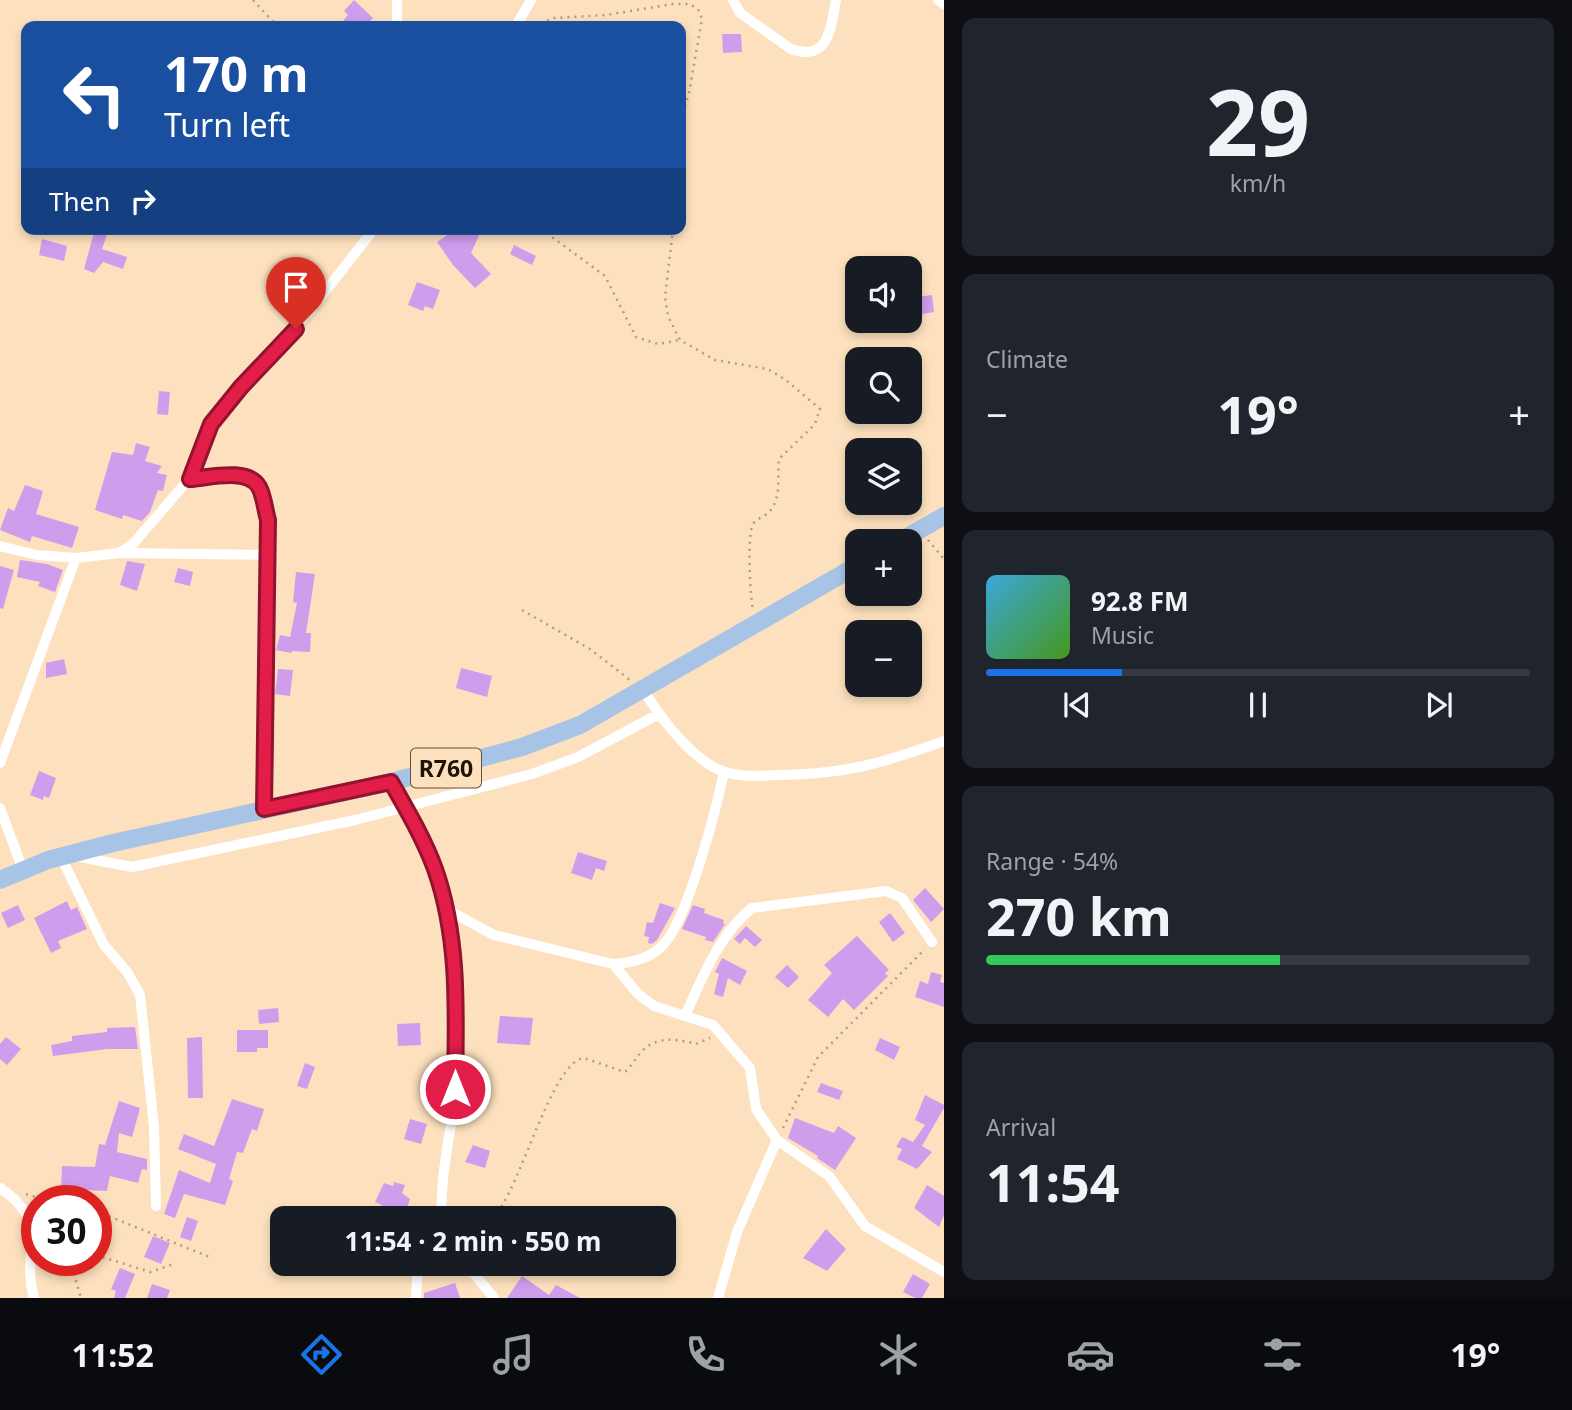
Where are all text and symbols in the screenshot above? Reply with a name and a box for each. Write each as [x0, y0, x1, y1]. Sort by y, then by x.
text: 170 m [164, 40, 309, 106]
icon: left [49, 49, 140, 140]
text: 29 [1206, 59, 1310, 183]
text: Turn left [164, 103, 290, 146]
text: km/h [1230, 167, 1286, 199]
icon: right [124, 182, 162, 220]
text: Then [49, 183, 110, 219]
map controls [845, 256, 922, 697]
button: sound [845, 256, 922, 333]
pin [266, 257, 326, 329]
icon: arrive [277, 268, 315, 306]
text: Climate [986, 343, 1068, 375]
button: search [845, 347, 922, 424]
text: 19° [1217, 378, 1299, 449]
text: − [986, 388, 1008, 440]
text: + [1508, 388, 1530, 440]
button: layers [845, 438, 922, 515]
button: + [845, 529, 922, 606]
text: 92.8 FM [1091, 583, 1188, 619]
text: Music [1091, 619, 1154, 651]
button: − [845, 620, 922, 697]
icon: previous [1058, 686, 1096, 724]
icon: pause [1239, 686, 1277, 724]
icon: next [1420, 686, 1458, 724]
road number: R760 [411, 748, 481, 788]
text: Range · 54% [986, 845, 1118, 877]
text: 270 km [986, 880, 1172, 951]
position arrow [418, 1052, 492, 1126]
text: Arrival [986, 1111, 1056, 1143]
text: 11:54 [986, 1146, 1120, 1217]
speed limit sign: 30 [21, 1185, 112, 1276]
text: 11:54 · 2 min · 550 m [345, 1223, 601, 1259]
icon: directions [297, 1330, 346, 1379]
icon: music [489, 1330, 538, 1379]
icon: phone [681, 1330, 730, 1379]
icon: climate [874, 1330, 923, 1379]
icon: car [1066, 1330, 1115, 1379]
icon: filters [1258, 1330, 1307, 1379]
text: 11:52 [72, 1333, 154, 1376]
text: 19° [1450, 1333, 1500, 1376]

